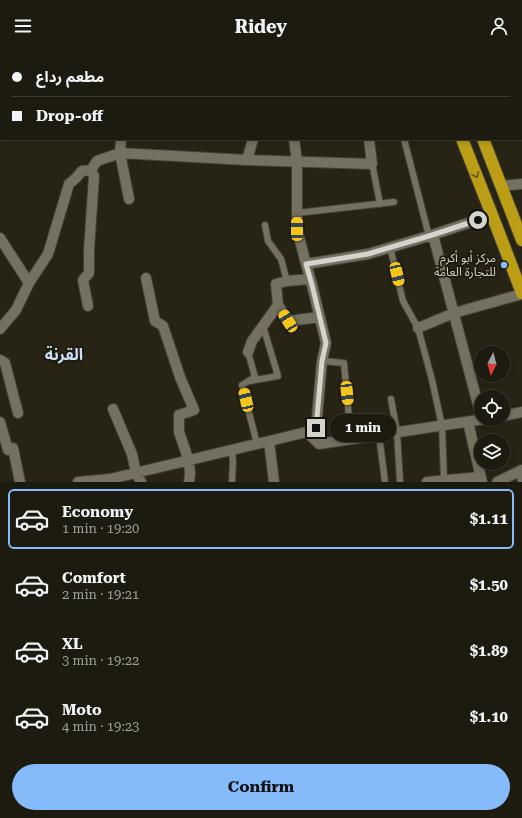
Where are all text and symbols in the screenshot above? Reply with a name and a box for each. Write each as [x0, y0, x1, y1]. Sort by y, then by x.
icon: menu [12, 15, 34, 37]
icon: person [488, 15, 510, 37]
text: Ridey [235, 16, 287, 37]
text: مطعم رداع [36, 68, 104, 86]
text: Drop-off [36, 107, 103, 125]
one-way arrow [472, 172, 480, 179]
route start [469, 211, 487, 229]
car [291, 217, 303, 241]
place label: مركز أبو أكرم للتجارة العامة [434, 250, 496, 279]
marker: مركز أبو أكرم للتجارة العامة [499, 260, 509, 270]
car [388, 261, 406, 287]
car [277, 308, 299, 334]
district label: القرنة [45, 345, 83, 364]
north arrow [474, 346, 510, 382]
map controls [474, 346, 510, 470]
car [340, 380, 354, 406]
car [237, 387, 255, 413]
button: locate [474, 390, 510, 426]
callout: 1 min [330, 414, 396, 442]
route end [307, 419, 325, 437]
text: 1 min [345, 420, 381, 435]
button: layers [474, 434, 510, 470]
icon: car [14, 501, 50, 537]
text: Economy [62, 503, 133, 521]
text: $1.11 [470, 510, 508, 528]
text: 1 min · 19:20 [62, 521, 139, 536]
icon: car [14, 567, 50, 603]
text: Comfort [62, 569, 126, 587]
text: $1.50 [470, 576, 508, 594]
text: 2 min · 19:21 [62, 587, 139, 602]
icon: car [14, 633, 50, 669]
text: XL [62, 635, 83, 653]
text: $1.89 [470, 642, 508, 660]
text: 3 min · 19:22 [62, 653, 139, 668]
icon: car [14, 699, 50, 735]
text: Moto [62, 701, 102, 719]
text: $1.10 [470, 708, 508, 726]
text: 4 min · 19:23 [62, 719, 139, 734]
button: Confirm [12, 764, 510, 810]

